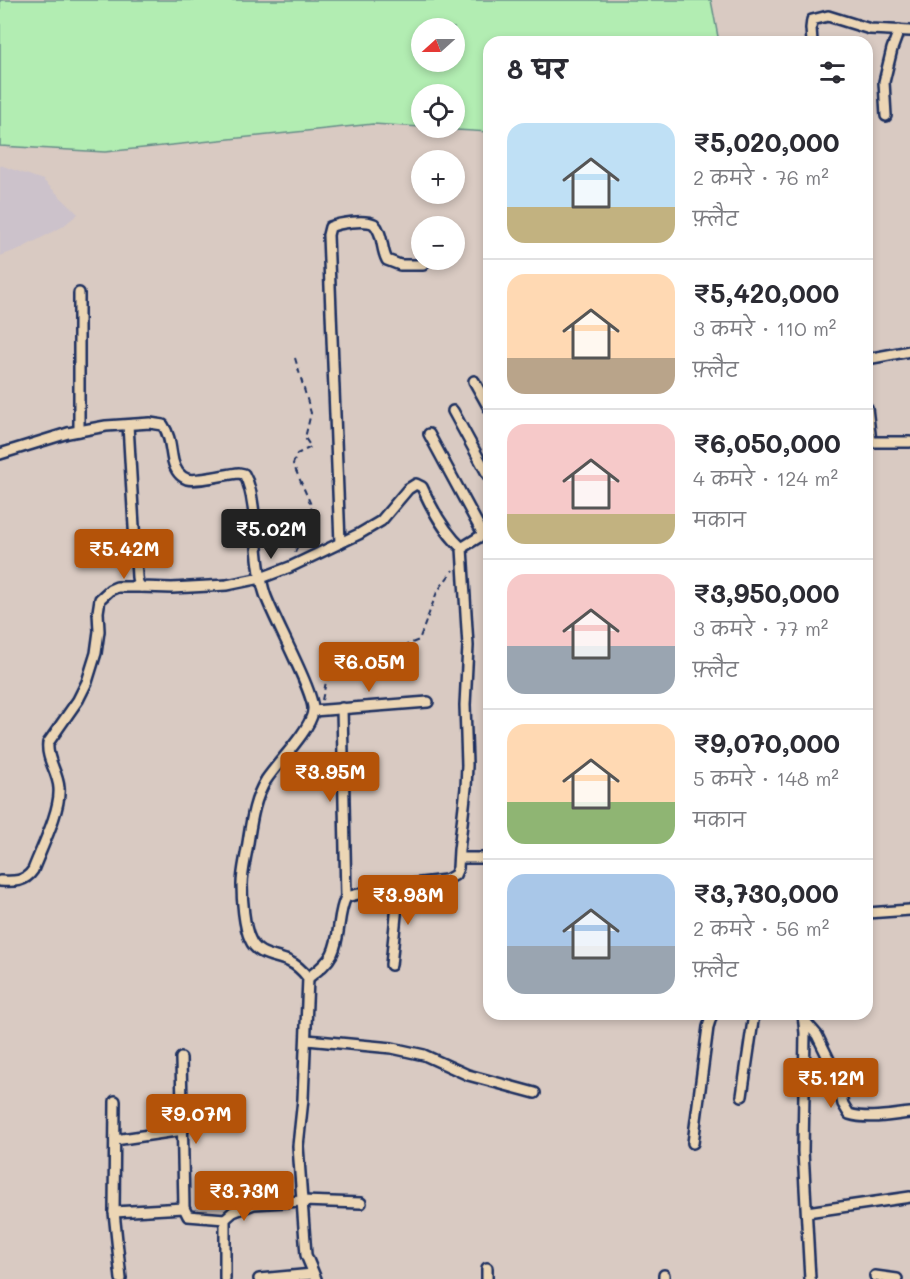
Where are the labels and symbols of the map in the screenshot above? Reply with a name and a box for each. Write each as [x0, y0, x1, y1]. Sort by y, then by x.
north arrow [411, 18, 465, 72]
pin: ₹5.02M [222, 509, 320, 560]
pin: ₹5.42M [75, 529, 173, 580]
pin: ₹6.05M [320, 642, 418, 693]
pin: ₹3.95M [281, 752, 379, 803]
pin: ₹3.98M [359, 875, 457, 926]
pin: ₹5.12M [782, 1058, 880, 1109]
pin: ₹9.07M [147, 1094, 245, 1145]
pin: ₹3.73M [195, 1171, 293, 1222]

